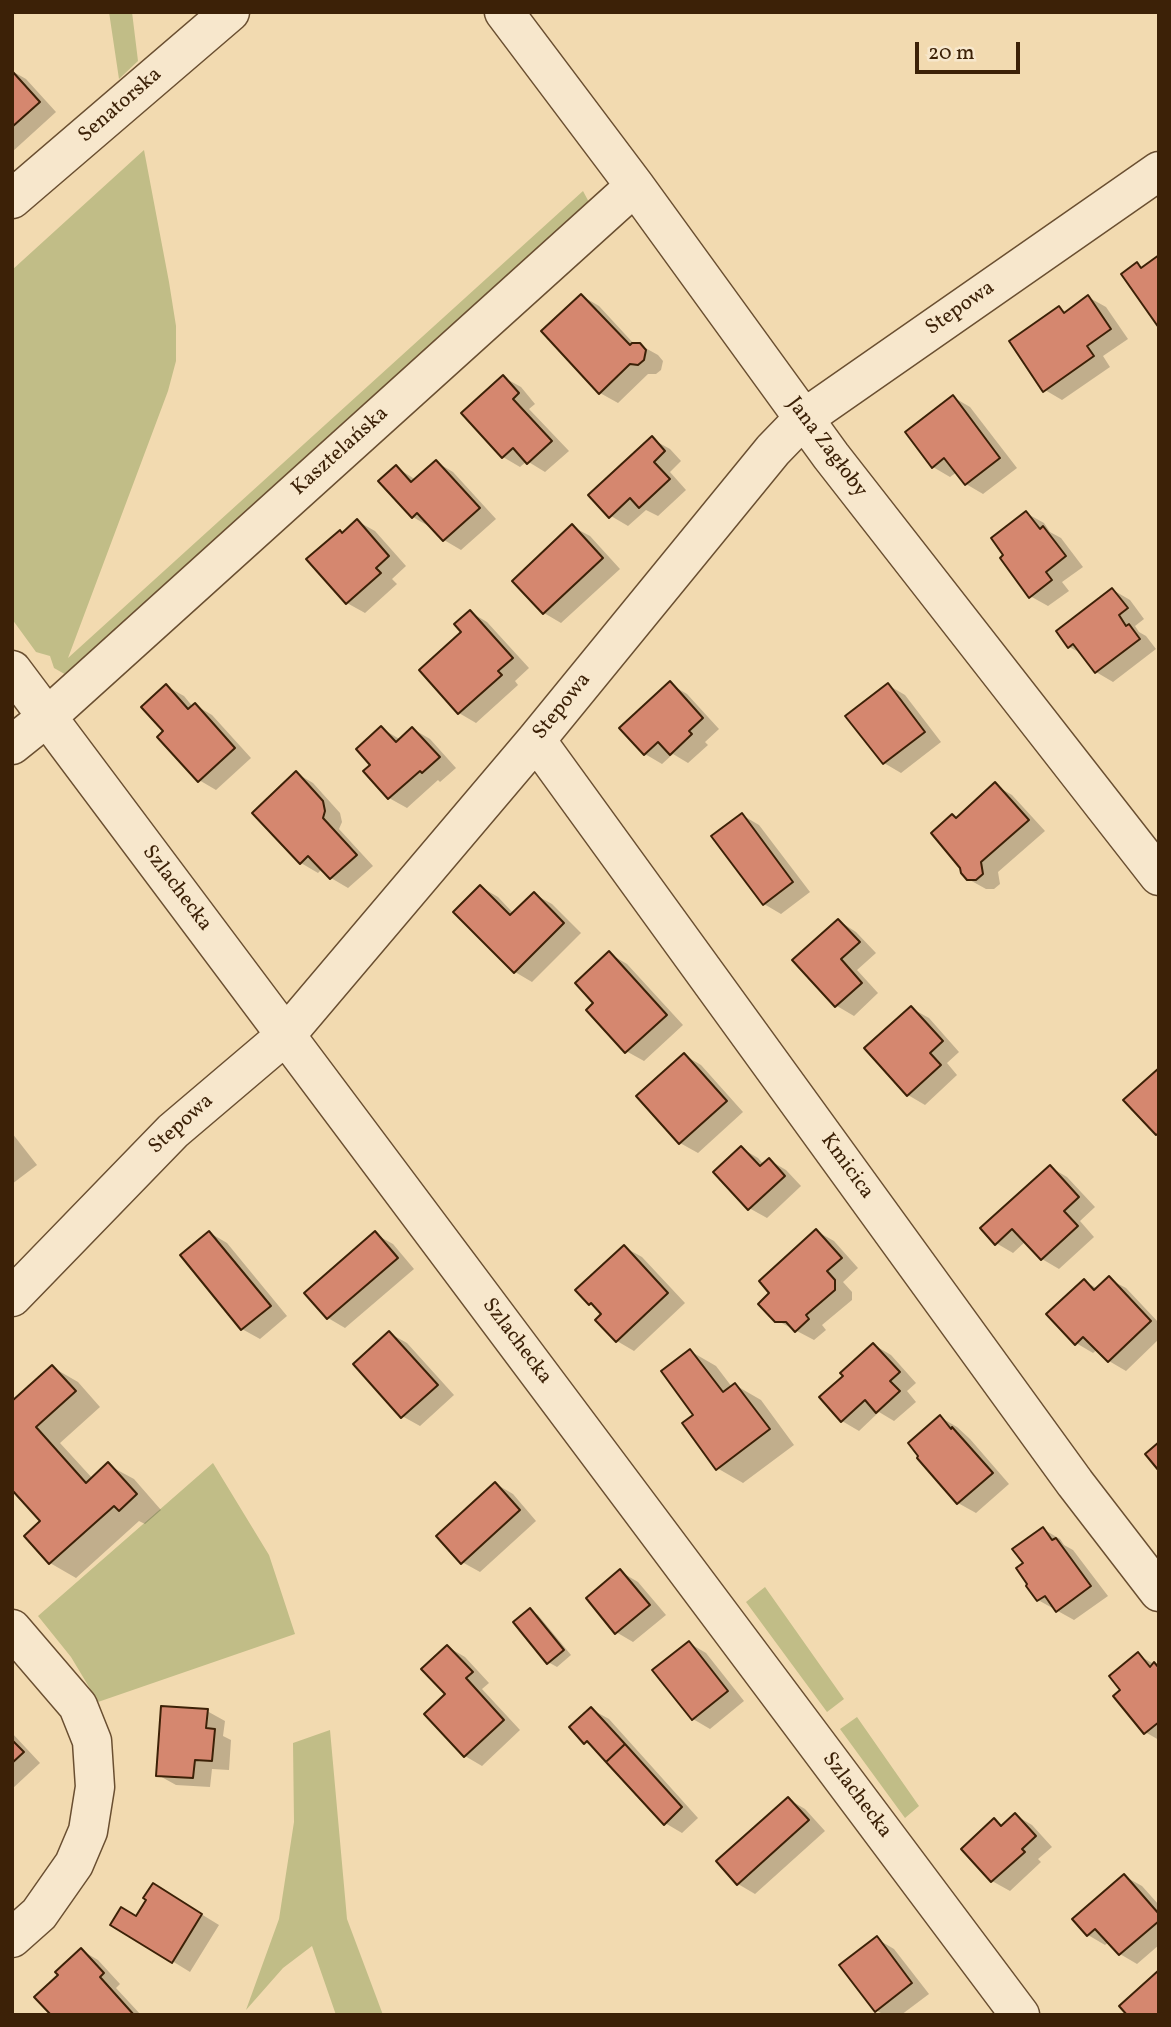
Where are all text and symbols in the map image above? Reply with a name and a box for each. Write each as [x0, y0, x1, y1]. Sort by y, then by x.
scale bar [919, 28, 1024, 72]
text: 20 m [928, 39, 974, 68]
street label: Senatorska [74, 63, 168, 149]
street label: Stepowa [922, 276, 1000, 342]
street label: Jana Zagłoby [780, 393, 872, 503]
street label: Kasztelańska [287, 402, 395, 502]
street label: Stepowa [529, 669, 597, 745]
street label: Szlachecka [136, 841, 216, 937]
street label: Stepowa [144, 1089, 220, 1161]
street label: Kmicica [814, 1129, 878, 1205]
street label: Szlachecka [476, 1294, 556, 1390]
street label: Szlachecka [816, 1748, 896, 1844]

